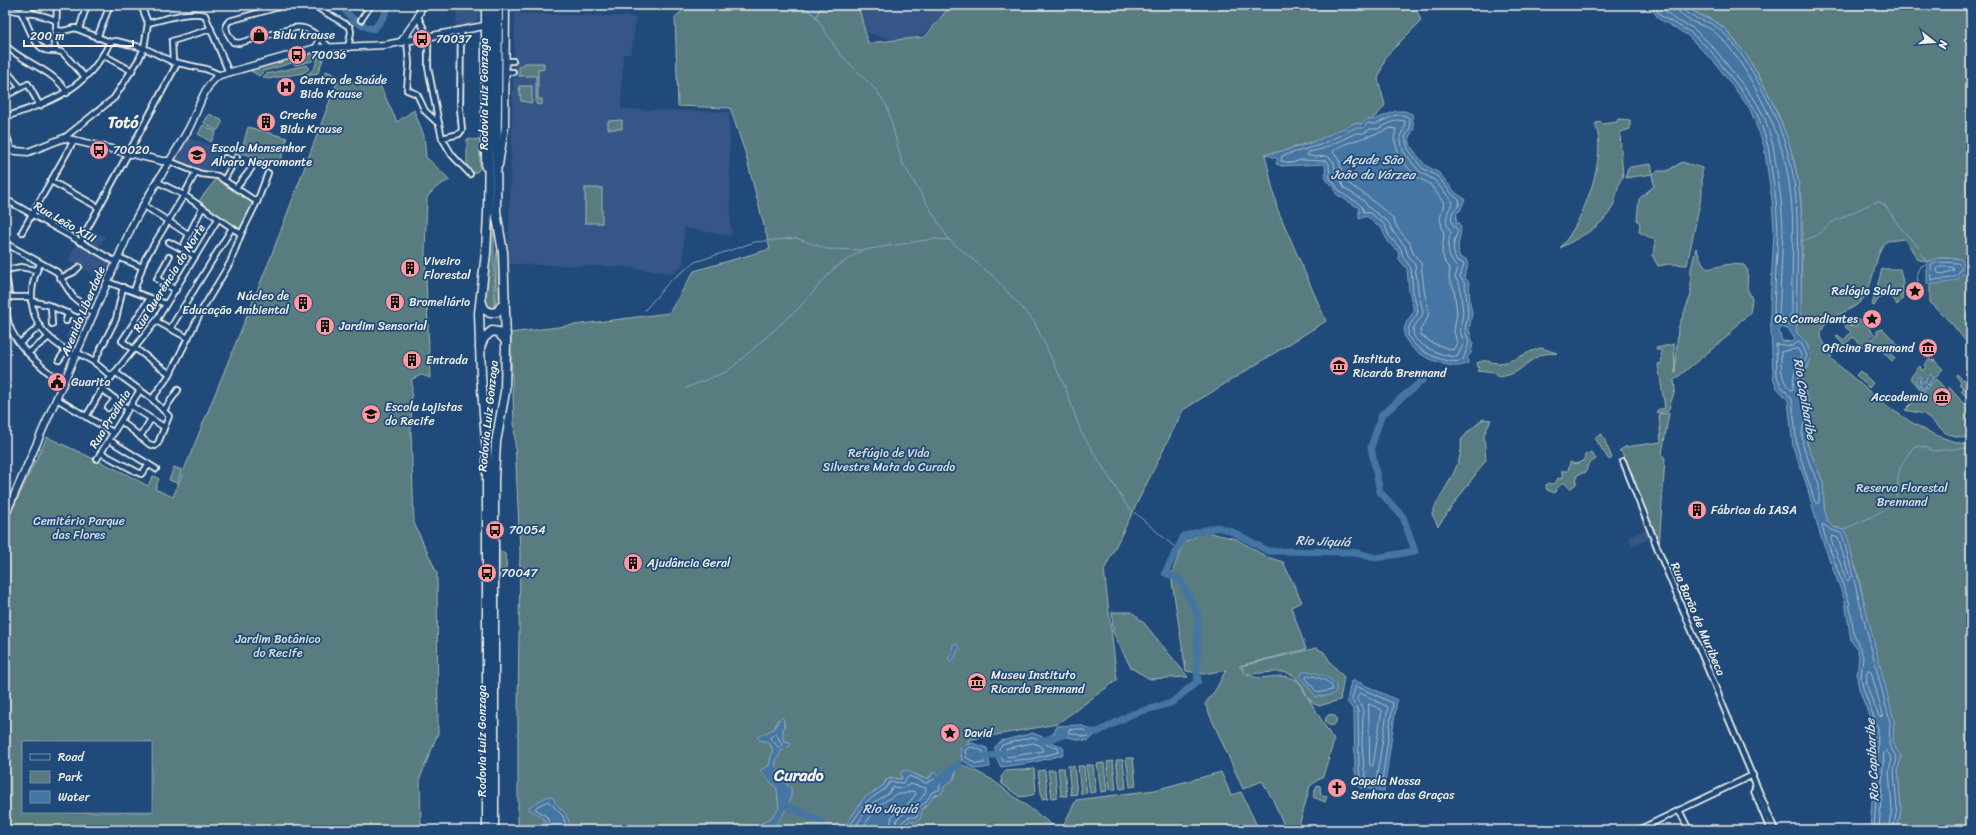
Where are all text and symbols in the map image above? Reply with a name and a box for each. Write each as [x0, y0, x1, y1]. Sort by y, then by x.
scale bar [24, 22, 133, 48]
north arrow [1914, 22, 1954, 62]
shop icon: Bidu krause [248, 24, 270, 46]
place label: Bidu krause [273, 24, 335, 46]
text: 200 m [30, 25, 64, 47]
bus stop icon: 70037 [411, 28, 433, 50]
place label: 70037 [436, 28, 473, 50]
text: N [1933, 37, 1954, 52]
street label: Rodovia Luiz Gonzaga [473, 38, 495, 150]
bus stop icon: 70036 [286, 44, 308, 66]
place label: 70036 [311, 44, 347, 66]
place label: Centro de Saúde Bido Krause [300, 69, 387, 105]
hospital icon: Centro de Saúde Bido Krause [275, 76, 297, 98]
place label: Creche Bidu Krause [280, 104, 343, 140]
district label: Totó [108, 108, 139, 137]
building icon: Creche Bidu Krause [255, 111, 277, 133]
place label: Escola Monsenhor Alvaro Negromonte [210, 137, 312, 173]
bus stop icon: 70020 [88, 139, 110, 161]
place label: 70020 [113, 139, 150, 161]
school or university icon: Escola Monsenhor Alvaro Negromonte [186, 144, 208, 166]
water label: Açude São João da Várzea [1331, 148, 1416, 186]
street label: Rua Leão XIII [29, 195, 101, 249]
street label: Rua Querência do Norte [127, 219, 211, 337]
place label: Viveiro Florestal [424, 250, 471, 286]
building icon: Viveiro Florestal [399, 257, 421, 279]
street label: Avenida Liberdade [54, 262, 112, 361]
place label: Relógio Solar [1832, 280, 1902, 302]
place icon: Relógio Solar [1904, 280, 1926, 302]
place label: Núcleo de Educação Ambiental [182, 285, 290, 321]
building icon: Bromeliário [384, 291, 406, 313]
place label: Bromeliário [409, 291, 470, 313]
building icon: Núcleo de Educação Ambiental [292, 292, 314, 314]
place label: Os Comediantes [1774, 308, 1858, 330]
place icon: Os Comediantes [1861, 308, 1883, 330]
building icon: Jardim Sensorial [314, 315, 336, 337]
place label: Jardim Sensorial [338, 315, 427, 337]
place label: Oficina Brennand [1822, 337, 1916, 359]
museum icon: Oficina Brennand [1917, 337, 1939, 359]
place label: Instituto Ricardo Brennand [1352, 348, 1447, 384]
building icon: Entrada [401, 349, 423, 371]
place label: Entrada [426, 349, 469, 371]
museum icon: Instituto Ricardo Brennand [1328, 355, 1350, 377]
water label: Rio Capibaribe [1786, 356, 1824, 443]
street label: Rodovia Luiz Gonzaga [471, 359, 505, 473]
public building icon: Guarita [46, 371, 68, 393]
place label: Guarita [71, 371, 110, 393]
street label: Rua Pradinia [83, 385, 137, 453]
place label: Accademia [1870, 386, 1928, 408]
museum icon: Accademia [1931, 386, 1953, 408]
place label: Escola Lojistas do Recife [385, 396, 463, 432]
school or university icon: Escola Lojistas do Recife [360, 403, 382, 425]
park label: Refúgio de Vida Silvestre Mata do Curado [823, 442, 955, 478]
park label: Reserva Florestal Brennand [1856, 477, 1948, 513]
building icon: Fábrica da IASA [1686, 499, 1708, 521]
place label: Fábrica da IASA [1711, 499, 1797, 521]
park label: Cemitério Parque das Flores [33, 510, 125, 546]
bus stop icon: 70054 [484, 519, 506, 541]
place label: 70054 [509, 519, 546, 541]
water label: Rio Jiquiá [1295, 529, 1353, 554]
building icon: Ajudância Geral [622, 552, 644, 574]
place label: Ajudância Geral [646, 552, 731, 574]
street label: Rua Barão de Muribeca [1664, 559, 1732, 679]
bus stop icon: 70047 [476, 562, 498, 584]
place label: 70047 [501, 562, 539, 584]
park label: Jardim Botânico do Recife [234, 628, 321, 664]
place label: Museu Instituto Ricardo Brennand [991, 664, 1085, 700]
museum icon: Museu Instituto Ricardo Brennand [966, 671, 988, 693]
street label: Rodovia Luiz Gonzaga [471, 685, 493, 797]
water label: Rio Capibaribe [1858, 717, 1886, 802]
place icon: David [939, 722, 961, 744]
place label: David [964, 722, 993, 744]
legend [22, 741, 152, 813]
text: Road [58, 746, 85, 768]
district label: Curado [773, 761, 824, 790]
text: Park [58, 766, 83, 788]
place label: Capela Nossa Senhora das Graças [1351, 770, 1455, 806]
church icon: Capela Nossa Senhora das Graças [1326, 777, 1348, 799]
text: Water [58, 786, 91, 808]
water label: Rio Jiquiá [863, 797, 920, 820]

